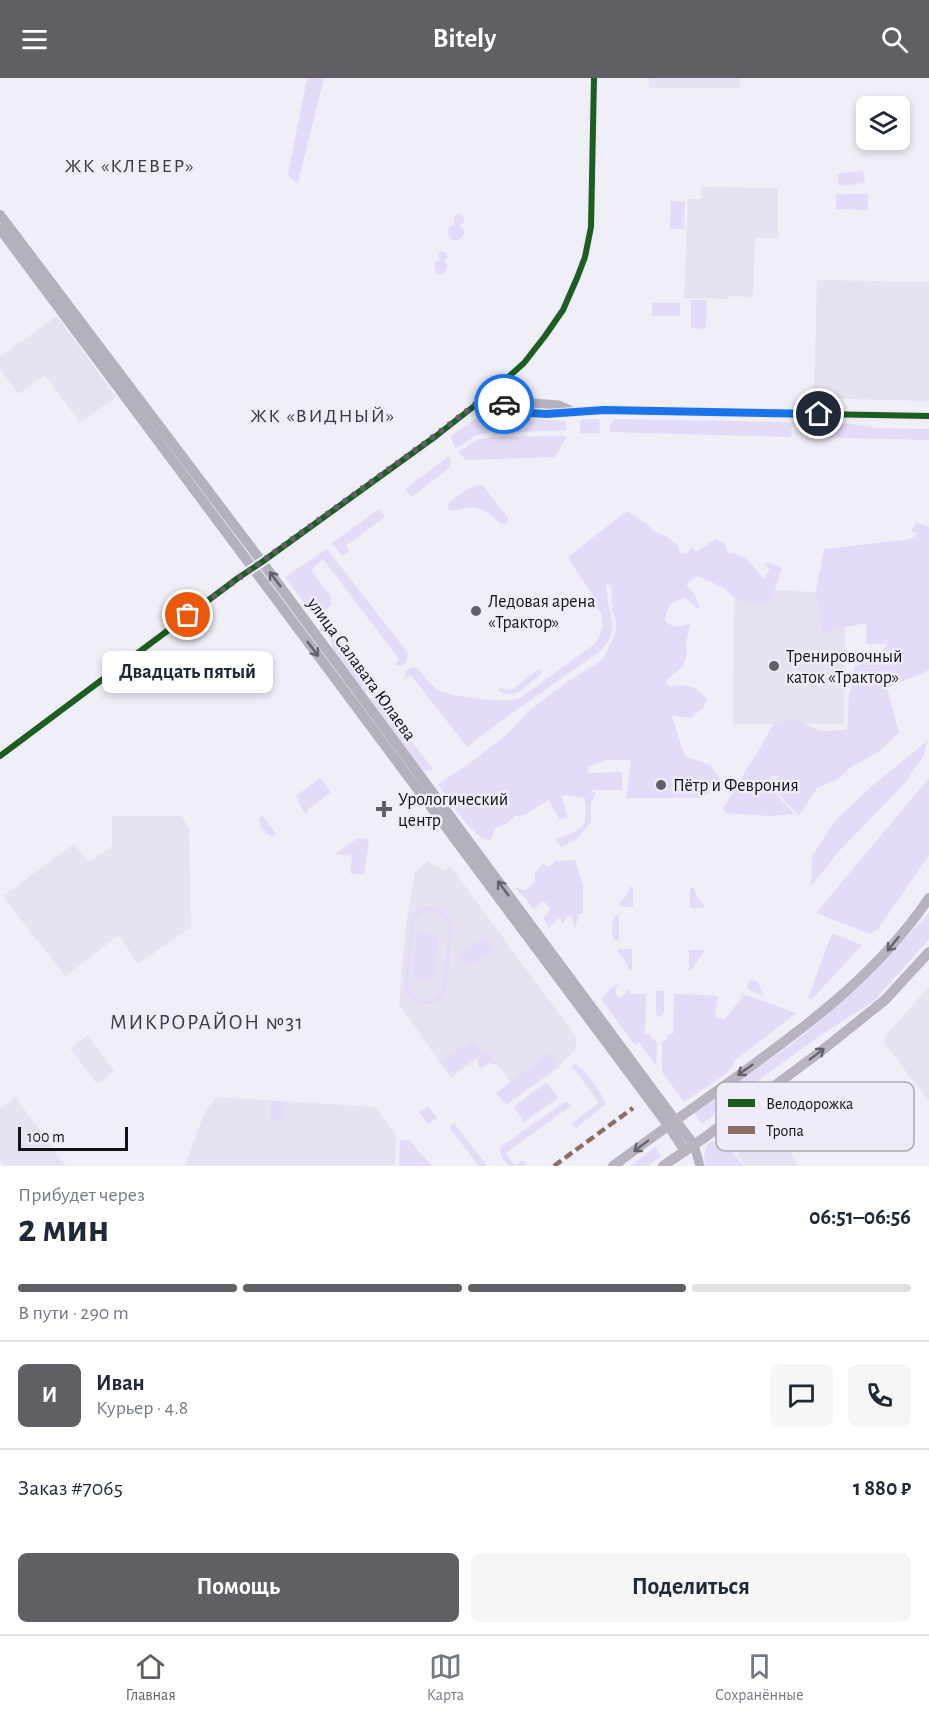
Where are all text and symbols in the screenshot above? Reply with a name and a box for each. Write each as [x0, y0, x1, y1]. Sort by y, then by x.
icon: menu [18, 23, 51, 56]
icon: search [878, 23, 911, 56]
text: Bitely [433, 25, 496, 52]
map controls [856, 96, 910, 150]
button: layers [856, 96, 910, 150]
district label: ЖК «КЛЕВЕР» [65, 156, 195, 176]
courier [474, 374, 534, 434]
icon: car [488, 388, 521, 421]
pin [793, 388, 844, 439]
icon: home [802, 397, 835, 430]
district label: ЖК «ВИДНЫЙ» [250, 406, 396, 426]
one-way arrow [269, 571, 281, 587]
pin [162, 589, 213, 640]
place label: Ледовая арена «Трактор» [488, 593, 595, 632]
street label: улица Салавата Юлаева [303, 594, 419, 744]
icon: bag [171, 598, 204, 631]
marker: Ледовая арена «Трактор» [469, 604, 483, 618]
one-way arrow [307, 640, 320, 656]
place label: Тренировочный каток «Трактор» [786, 648, 903, 687]
callout: Двадцать пятый [102, 651, 274, 693]
marker: Тренировочный каток «Трактор» [767, 659, 781, 673]
text: Двадцать пятый [119, 662, 256, 682]
place label: Пётр и Феврония [673, 777, 799, 795]
marker: Пётр и Феврония [654, 778, 668, 792]
place label: Урологический центр [398, 791, 508, 830]
marker: Урологический центр [375, 800, 393, 818]
one-way arrow [497, 880, 509, 896]
one-way arrow [886, 936, 899, 952]
district label: МИКРОРАЙОН №31 [110, 1011, 304, 1033]
one-way arrow [809, 1048, 825, 1061]
one-way arrow [738, 1064, 754, 1076]
legend [716, 1082, 914, 1151]
text: Велодорожка [766, 1096, 853, 1112]
text: Тропа [766, 1123, 804, 1139]
scale bar [18, 1124, 128, 1152]
text: 100 m [27, 1129, 65, 1145]
one-way arrow [633, 1139, 649, 1152]
text: Прибудет через [18, 1185, 145, 1205]
text: 06:51–06:56 [809, 1206, 911, 1228]
text: 2 мин [18, 1210, 109, 1249]
text: В пути · 290 m [18, 1303, 129, 1323]
button: chat [770, 1364, 833, 1427]
button: phone [848, 1364, 911, 1427]
text: Иван [96, 1372, 145, 1394]
text: И [42, 1384, 57, 1406]
text: Курьер · 4.8 [96, 1398, 188, 1418]
text: Заказ #7065 [18, 1477, 123, 1499]
text: 1 880 ₽ [853, 1477, 911, 1499]
button: Помощь [18, 1553, 459, 1622]
button: Поделиться [471, 1553, 911, 1622]
tab: Главная [125, 1650, 176, 1705]
tab: Карта [427, 1650, 464, 1705]
tab: Сохранённые [715, 1650, 804, 1705]

